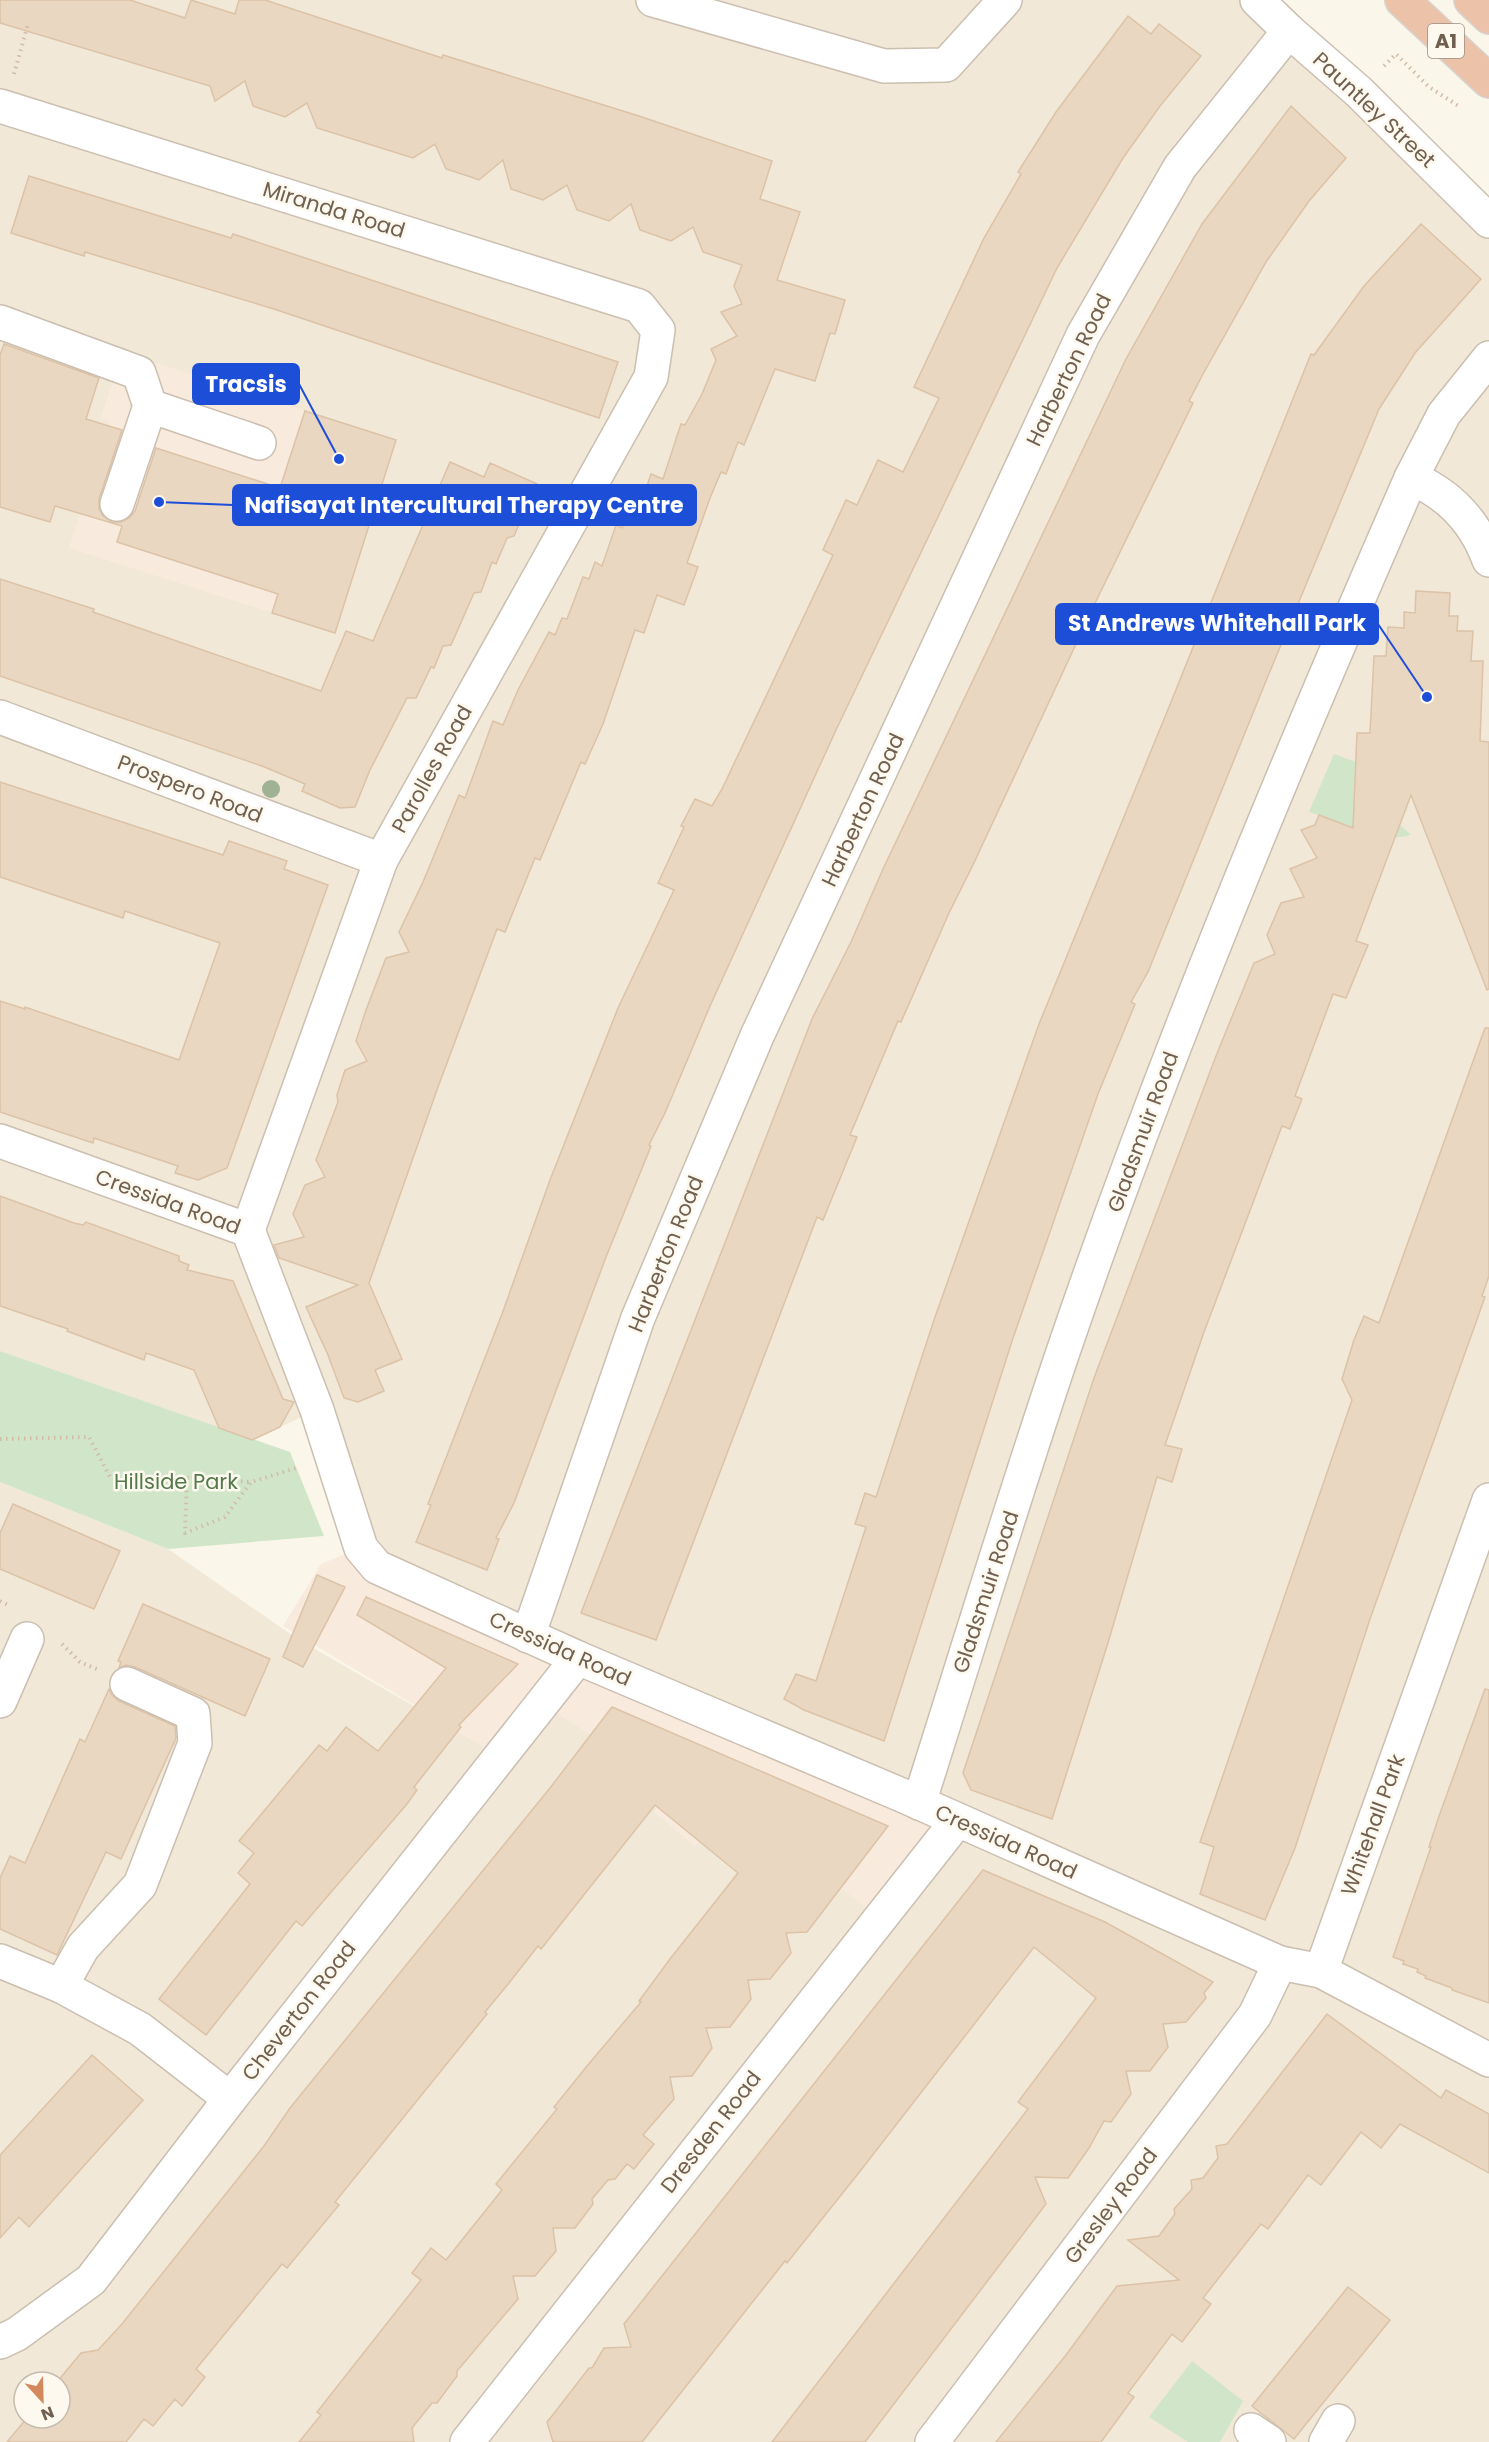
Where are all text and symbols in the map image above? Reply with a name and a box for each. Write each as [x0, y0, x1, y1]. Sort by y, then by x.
road number: A1 [1428, 24, 1464, 58]
street label: Pauntley Street [1307, 45, 1442, 174]
street label: Miranda Road [259, 174, 409, 245]
street label: Harberton Road [1019, 289, 1118, 451]
callout: Tracsis [193, 364, 299, 404]
text: Tracsis [205, 369, 287, 400]
callout: Nafisayat Intercultural Therapy Centre [233, 485, 696, 525]
text: Nafisayat Intercultural Therapy Centre [245, 490, 683, 521]
callout: St Andrews Whitehall Park [1056, 604, 1378, 644]
text: St Andrews Whitehall Park [1068, 608, 1366, 639]
street label: Parolles Road [384, 700, 479, 838]
street label: Harberton Road [814, 728, 911, 891]
street label: Prospero Road [114, 748, 267, 830]
street label: Gladsmuir Road [1100, 1047, 1185, 1216]
street label: Cressida Road [91, 1162, 245, 1241]
street label: Harberton Road [621, 1171, 710, 1336]
park label: Hillside Park [114, 1467, 238, 1496]
street label: Gladsmuir Road [946, 1507, 1025, 1677]
street label: Cressida Road [485, 1604, 636, 1693]
street label: Whitehall Park [1334, 1750, 1412, 1899]
street label: Cressida Road [931, 1797, 1082, 1886]
street label: Cheverton Road [235, 1935, 362, 2087]
street label: Dresden Road [654, 2065, 767, 2199]
street label: Gresley Road [1057, 2142, 1164, 2270]
north arrow [12, 2370, 72, 2430]
text: N [38, 2401, 57, 2426]

